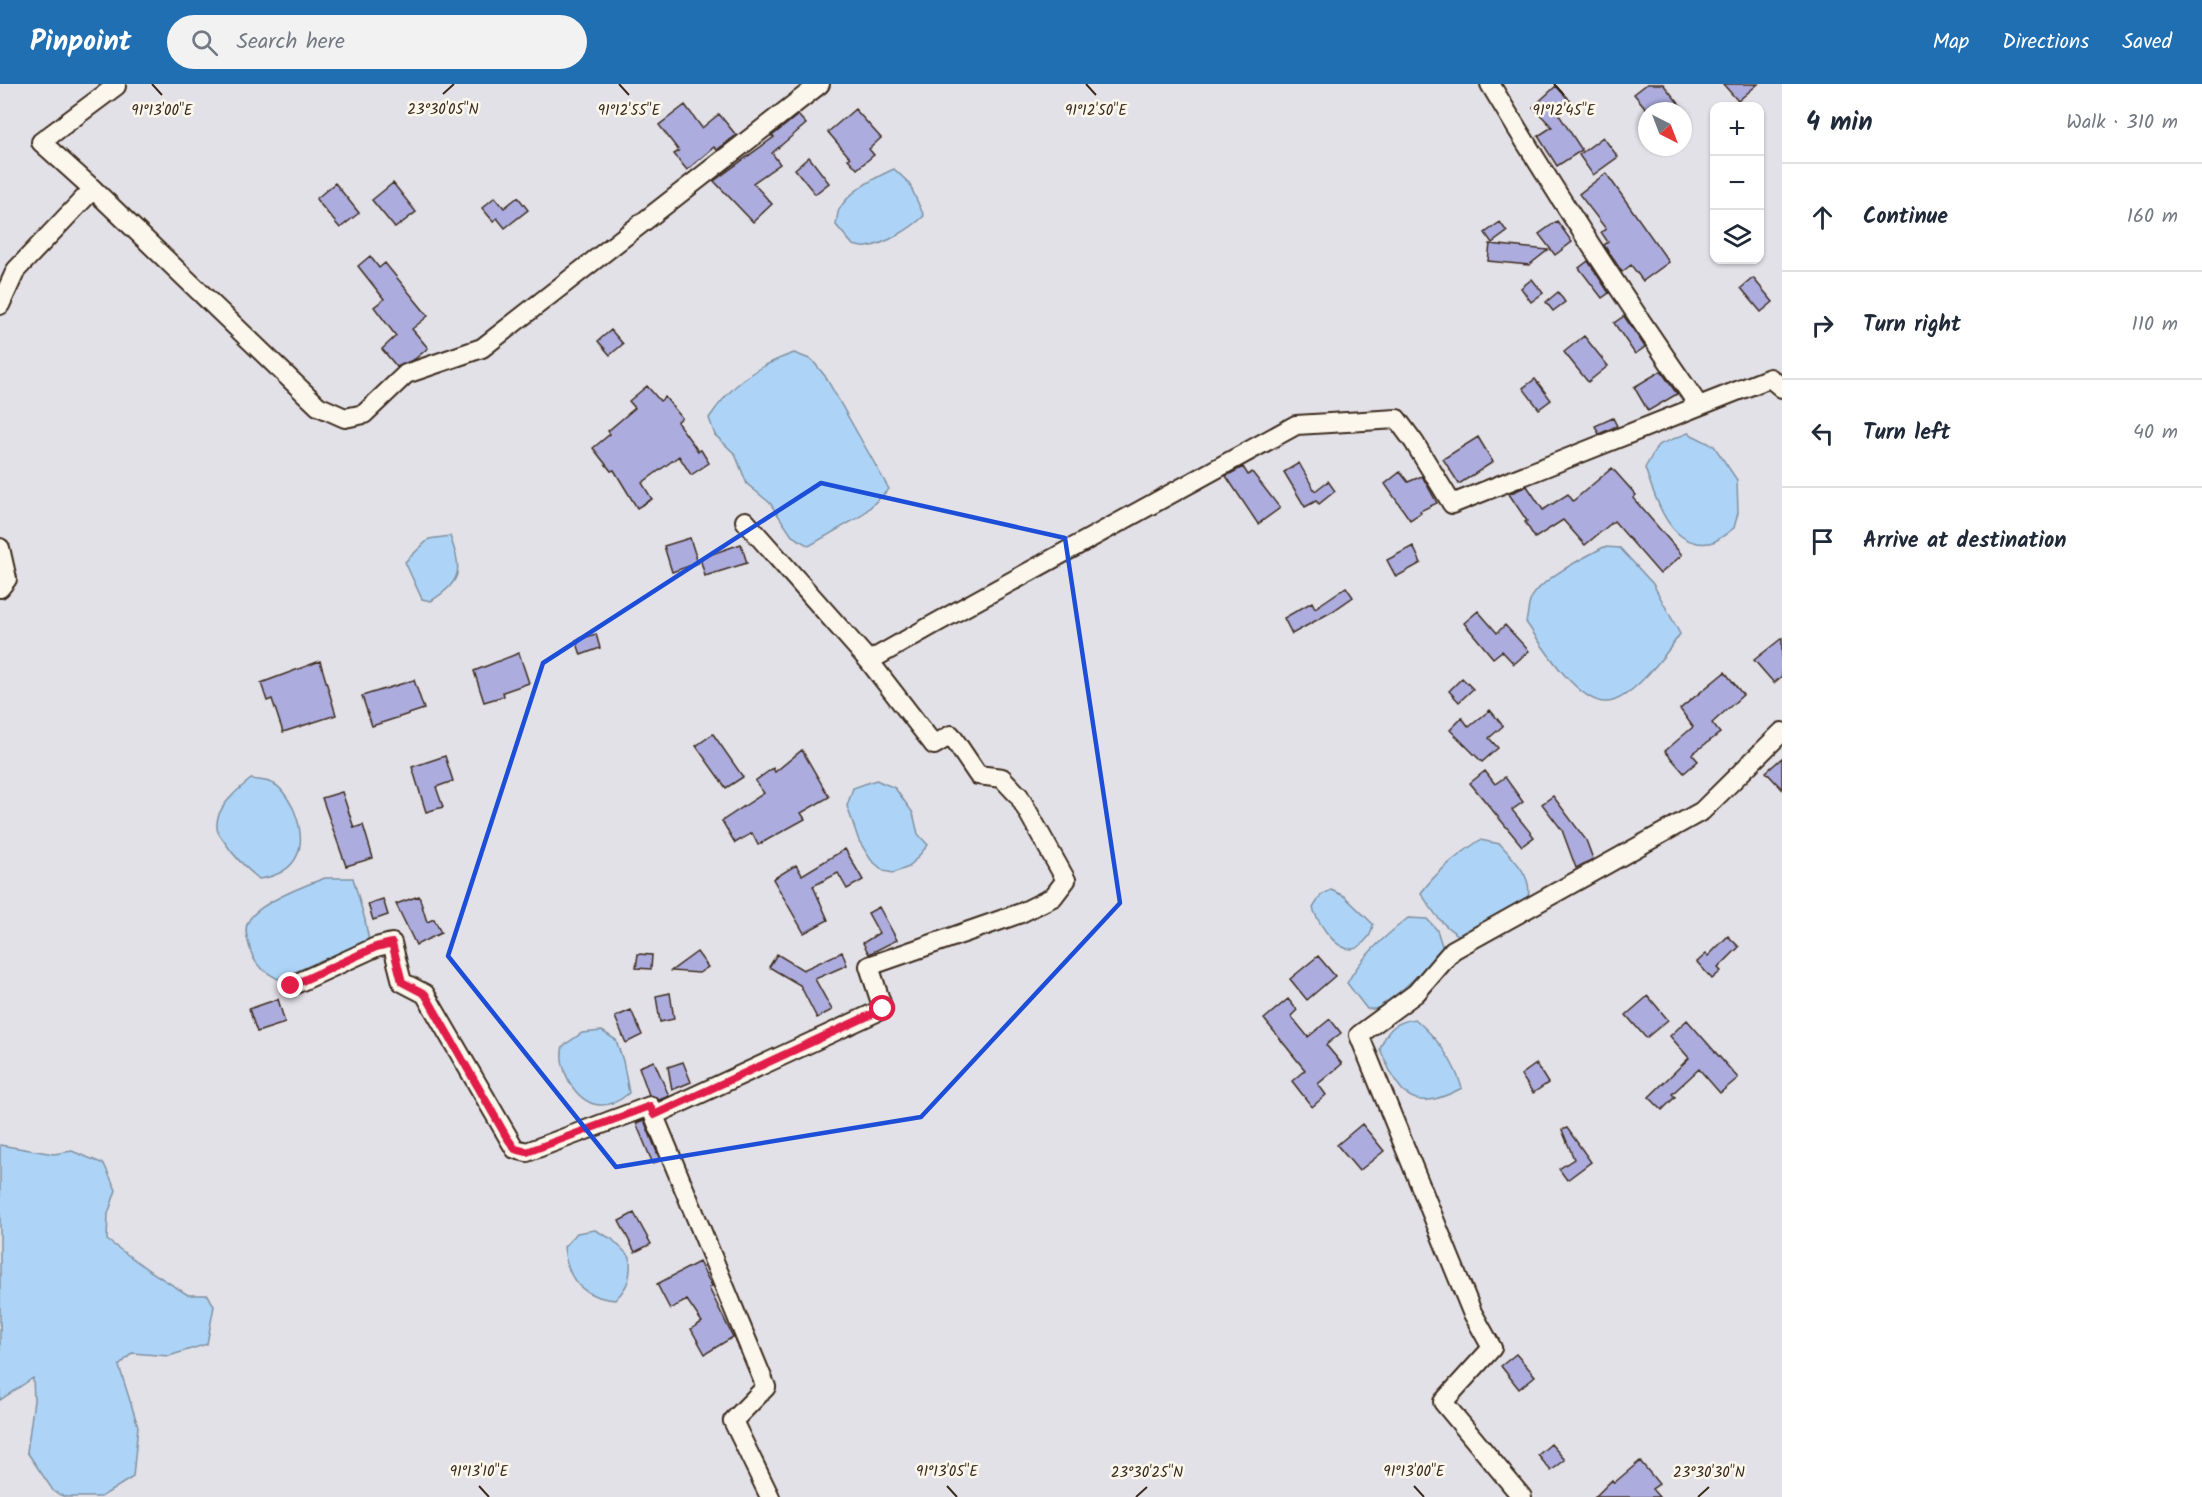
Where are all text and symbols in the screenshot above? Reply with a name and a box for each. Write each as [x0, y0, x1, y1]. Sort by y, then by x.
search box [167, 15, 587, 69]
text: Pinpoint [30, 20, 131, 65]
text: Search here [236, 25, 345, 60]
icon: search [188, 26, 221, 59]
text: Map [1933, 26, 1969, 59]
text: Directions [2002, 26, 2089, 59]
text: Saved [2122, 26, 2172, 59]
text: 23°30'05"N [407, 98, 479, 122]
text: 91°13'00"E [131, 99, 194, 123]
text: 91°12'55"E [598, 99, 662, 123]
text: 91°12'50"E [1065, 99, 1128, 123]
text: 91°12'45"E [1533, 99, 1597, 123]
north arrow [1638, 102, 1692, 156]
map controls [1710, 102, 1764, 264]
button: + [1710, 102, 1764, 156]
text: 4 min [1806, 102, 1873, 144]
text: Walk · 310 m [2066, 107, 2178, 139]
button: − [1710, 156, 1764, 210]
text: Continue [1863, 200, 1948, 235]
icon: ahead [1806, 201, 1839, 234]
text: 160 m [2127, 201, 2178, 233]
button: layers [1710, 210, 1764, 264]
text: Turn right [1863, 308, 1961, 343]
icon: right [1806, 309, 1839, 342]
text: 110 m [2132, 309, 2178, 341]
text: Turn left [1863, 416, 1950, 451]
icon: left [1806, 417, 1839, 450]
text: 40 m [2133, 417, 2178, 449]
text: Arrive at destination [1863, 524, 2066, 559]
icon: arrive [1806, 525, 1839, 558]
route end [277, 972, 303, 998]
route start [869, 995, 895, 1021]
text: 91°13'10"E [450, 1460, 509, 1484]
text: 91°13'05"E [916, 1460, 979, 1484]
text: 91°13'00"E [1383, 1460, 1446, 1484]
text: 23°30'25"N [1111, 1461, 1183, 1485]
text: 23°30'30"N [1673, 1461, 1745, 1485]

